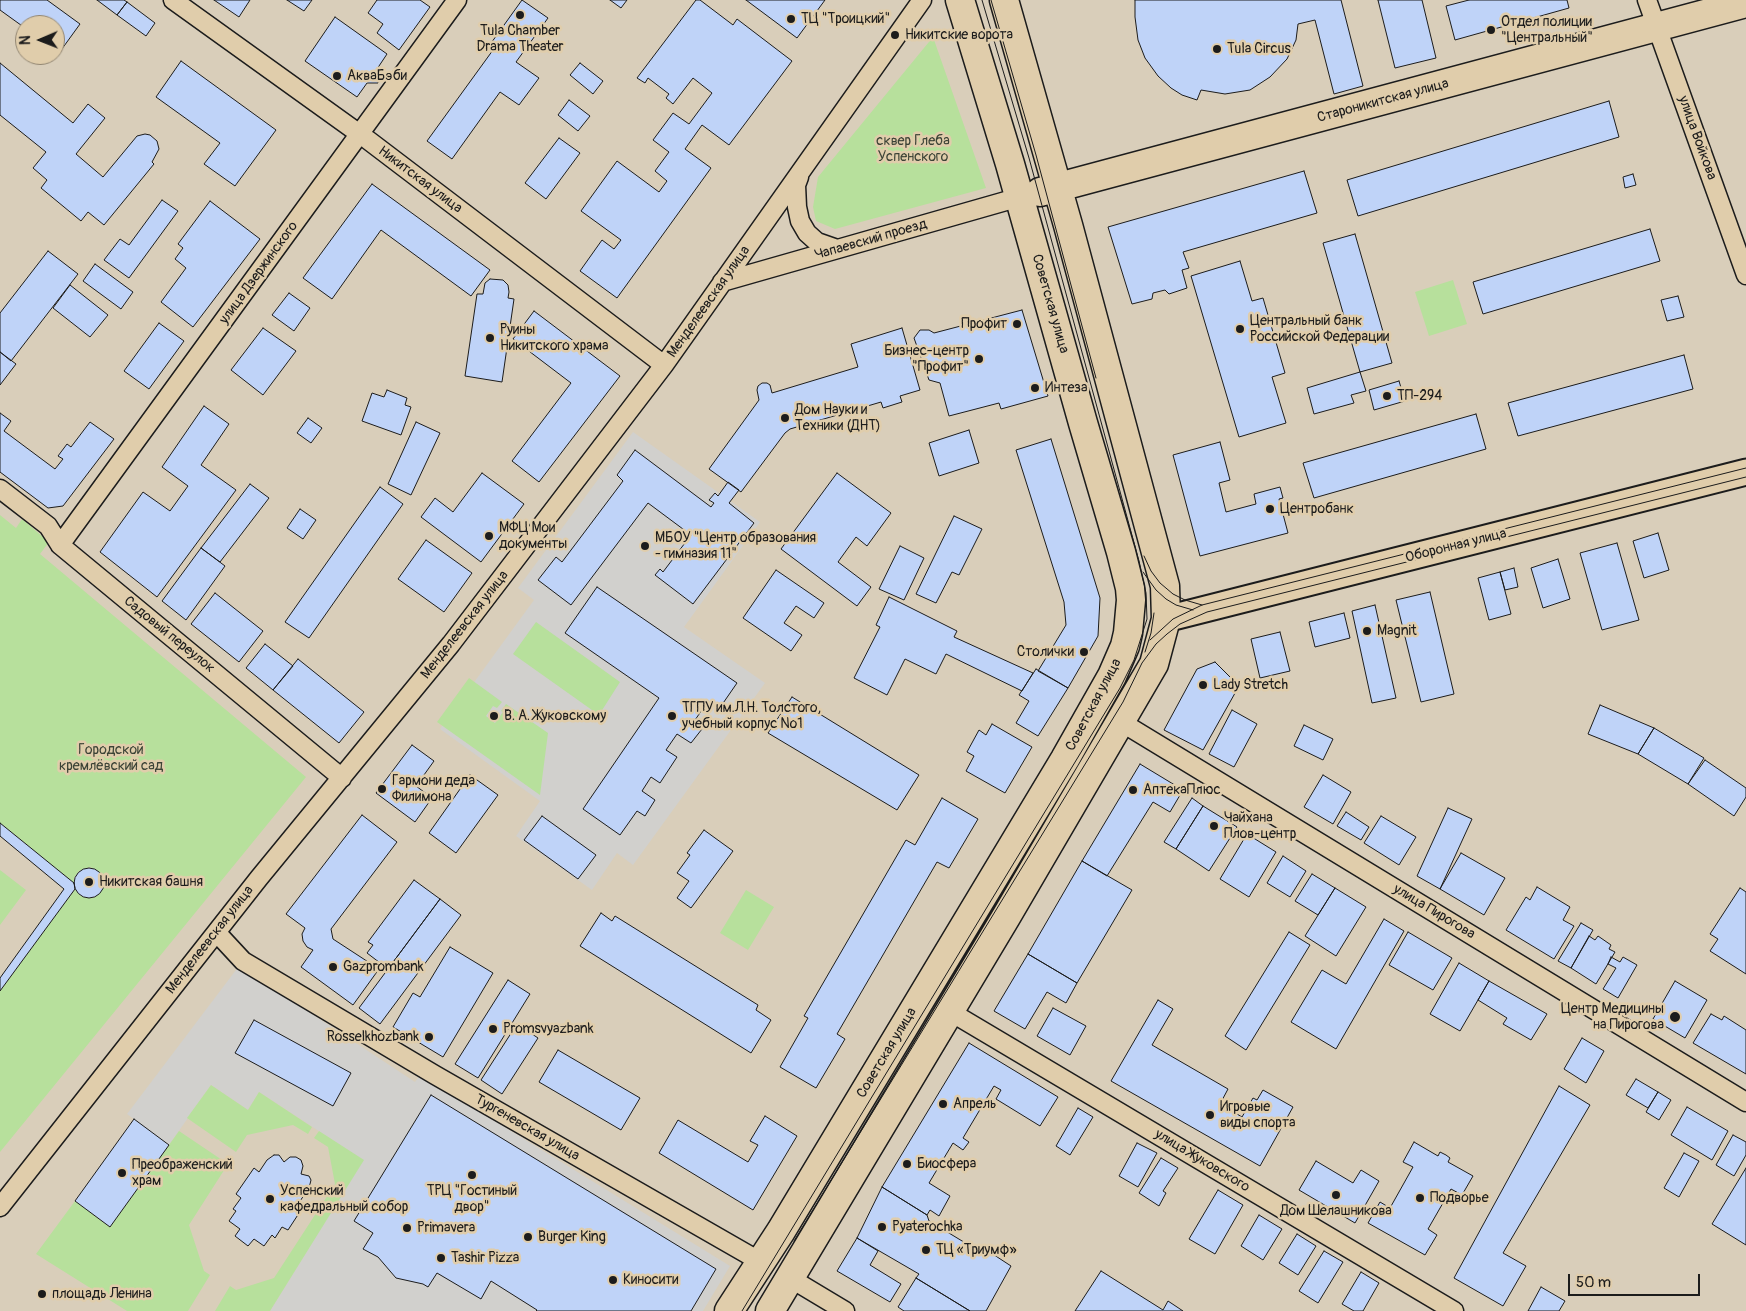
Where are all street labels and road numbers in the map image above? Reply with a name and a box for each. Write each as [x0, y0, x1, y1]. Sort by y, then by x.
street label: Староникитская улица [1315, 75, 1451, 127]
street label: улица Войкова [1674, 94, 1720, 182]
street label: Никитская улица [375, 143, 465, 217]
street label: Чапаевский проезд [813, 216, 929, 264]
street label: улица Дзержинского [216, 218, 302, 328]
street label: Менделеевская улица [664, 243, 754, 361]
street label: Советская улица [1028, 253, 1072, 355]
street label: Оборонная улица [1404, 525, 1508, 567]
street label: Менделеевская улица [418, 568, 512, 682]
street label: Садовый переулок [120, 593, 218, 677]
street label: Советская улица [1063, 656, 1125, 754]
street label: улица Пирогова [1390, 881, 1478, 943]
street label: Менделеевская улица [163, 883, 257, 997]
street label: Советская улица [853, 1005, 921, 1101]
street label: Тургеневская улица [472, 1091, 582, 1165]
street label: улица Жуковского [1151, 1126, 1253, 1196]

